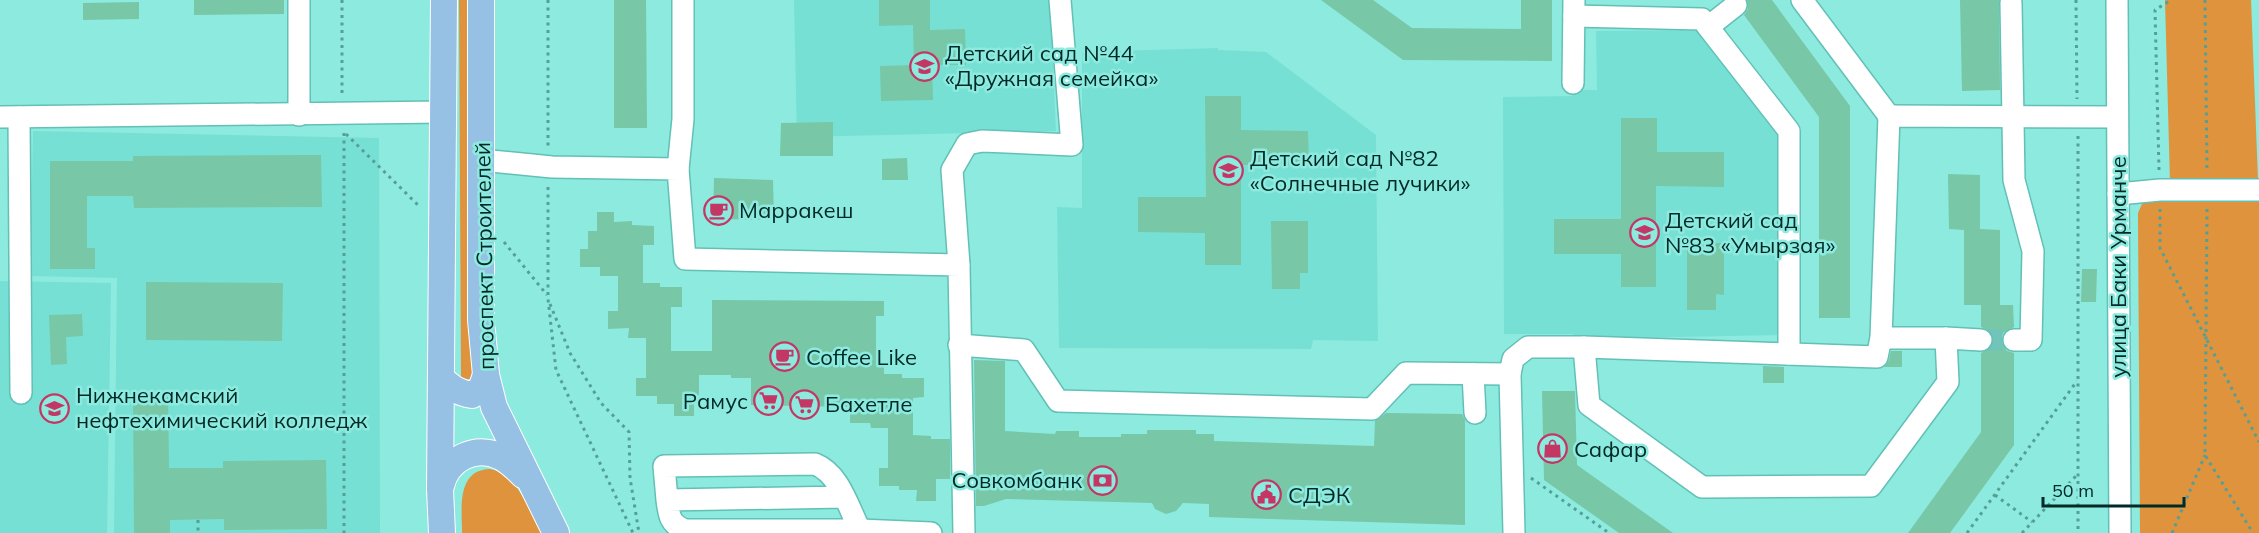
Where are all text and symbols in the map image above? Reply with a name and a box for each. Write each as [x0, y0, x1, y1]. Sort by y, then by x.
place label: Детский сад №44 «Дружная семейка» [945, 39, 1158, 92]
school or university icon: Детский сад №44 «Дружная семейка» [908, 50, 940, 82]
street label: проспект Строителей [468, 142, 500, 370]
place label: Детский сад №82 «Солнечные лучики» [1250, 144, 1470, 197]
school or university icon: Детский сад №82 «Солнечные лучики» [1213, 155, 1245, 187]
street label: улица Баки Урманче [2104, 156, 2132, 378]
cafe icon: Марракеш [702, 194, 734, 226]
place label: Марракеш [739, 196, 854, 224]
place label: Детский сад №83 «Умырзая» [1665, 206, 1836, 259]
school or university icon: Детский сад №83 «Умырзая» [1628, 217, 1660, 249]
cafe icon: Coffee Like [769, 341, 801, 373]
place label: Coffee Like [806, 343, 917, 371]
place label: Нижнекамский нефтехимический колледж [76, 381, 367, 434]
supermarket icon: Рамус [753, 385, 785, 417]
place label: Рамус [683, 387, 748, 415]
supermarket icon: Бахетле [788, 388, 820, 420]
place label: Бахетле [825, 390, 912, 418]
school or university icon: Нижнекамский нефтехимический колледж [39, 392, 71, 424]
shop icon: Сафар [1537, 433, 1569, 465]
place label: Сафар [1574, 435, 1647, 463]
bank icon: Совкомбанк [1087, 464, 1119, 496]
place label: Совкомбанк [951, 466, 1082, 494]
scale bar [2043, 470, 2184, 508]
public building icon: СДЭК [1251, 479, 1283, 511]
text: 50 m [2052, 479, 2094, 502]
place label: СДЭК [1288, 481, 1351, 509]

